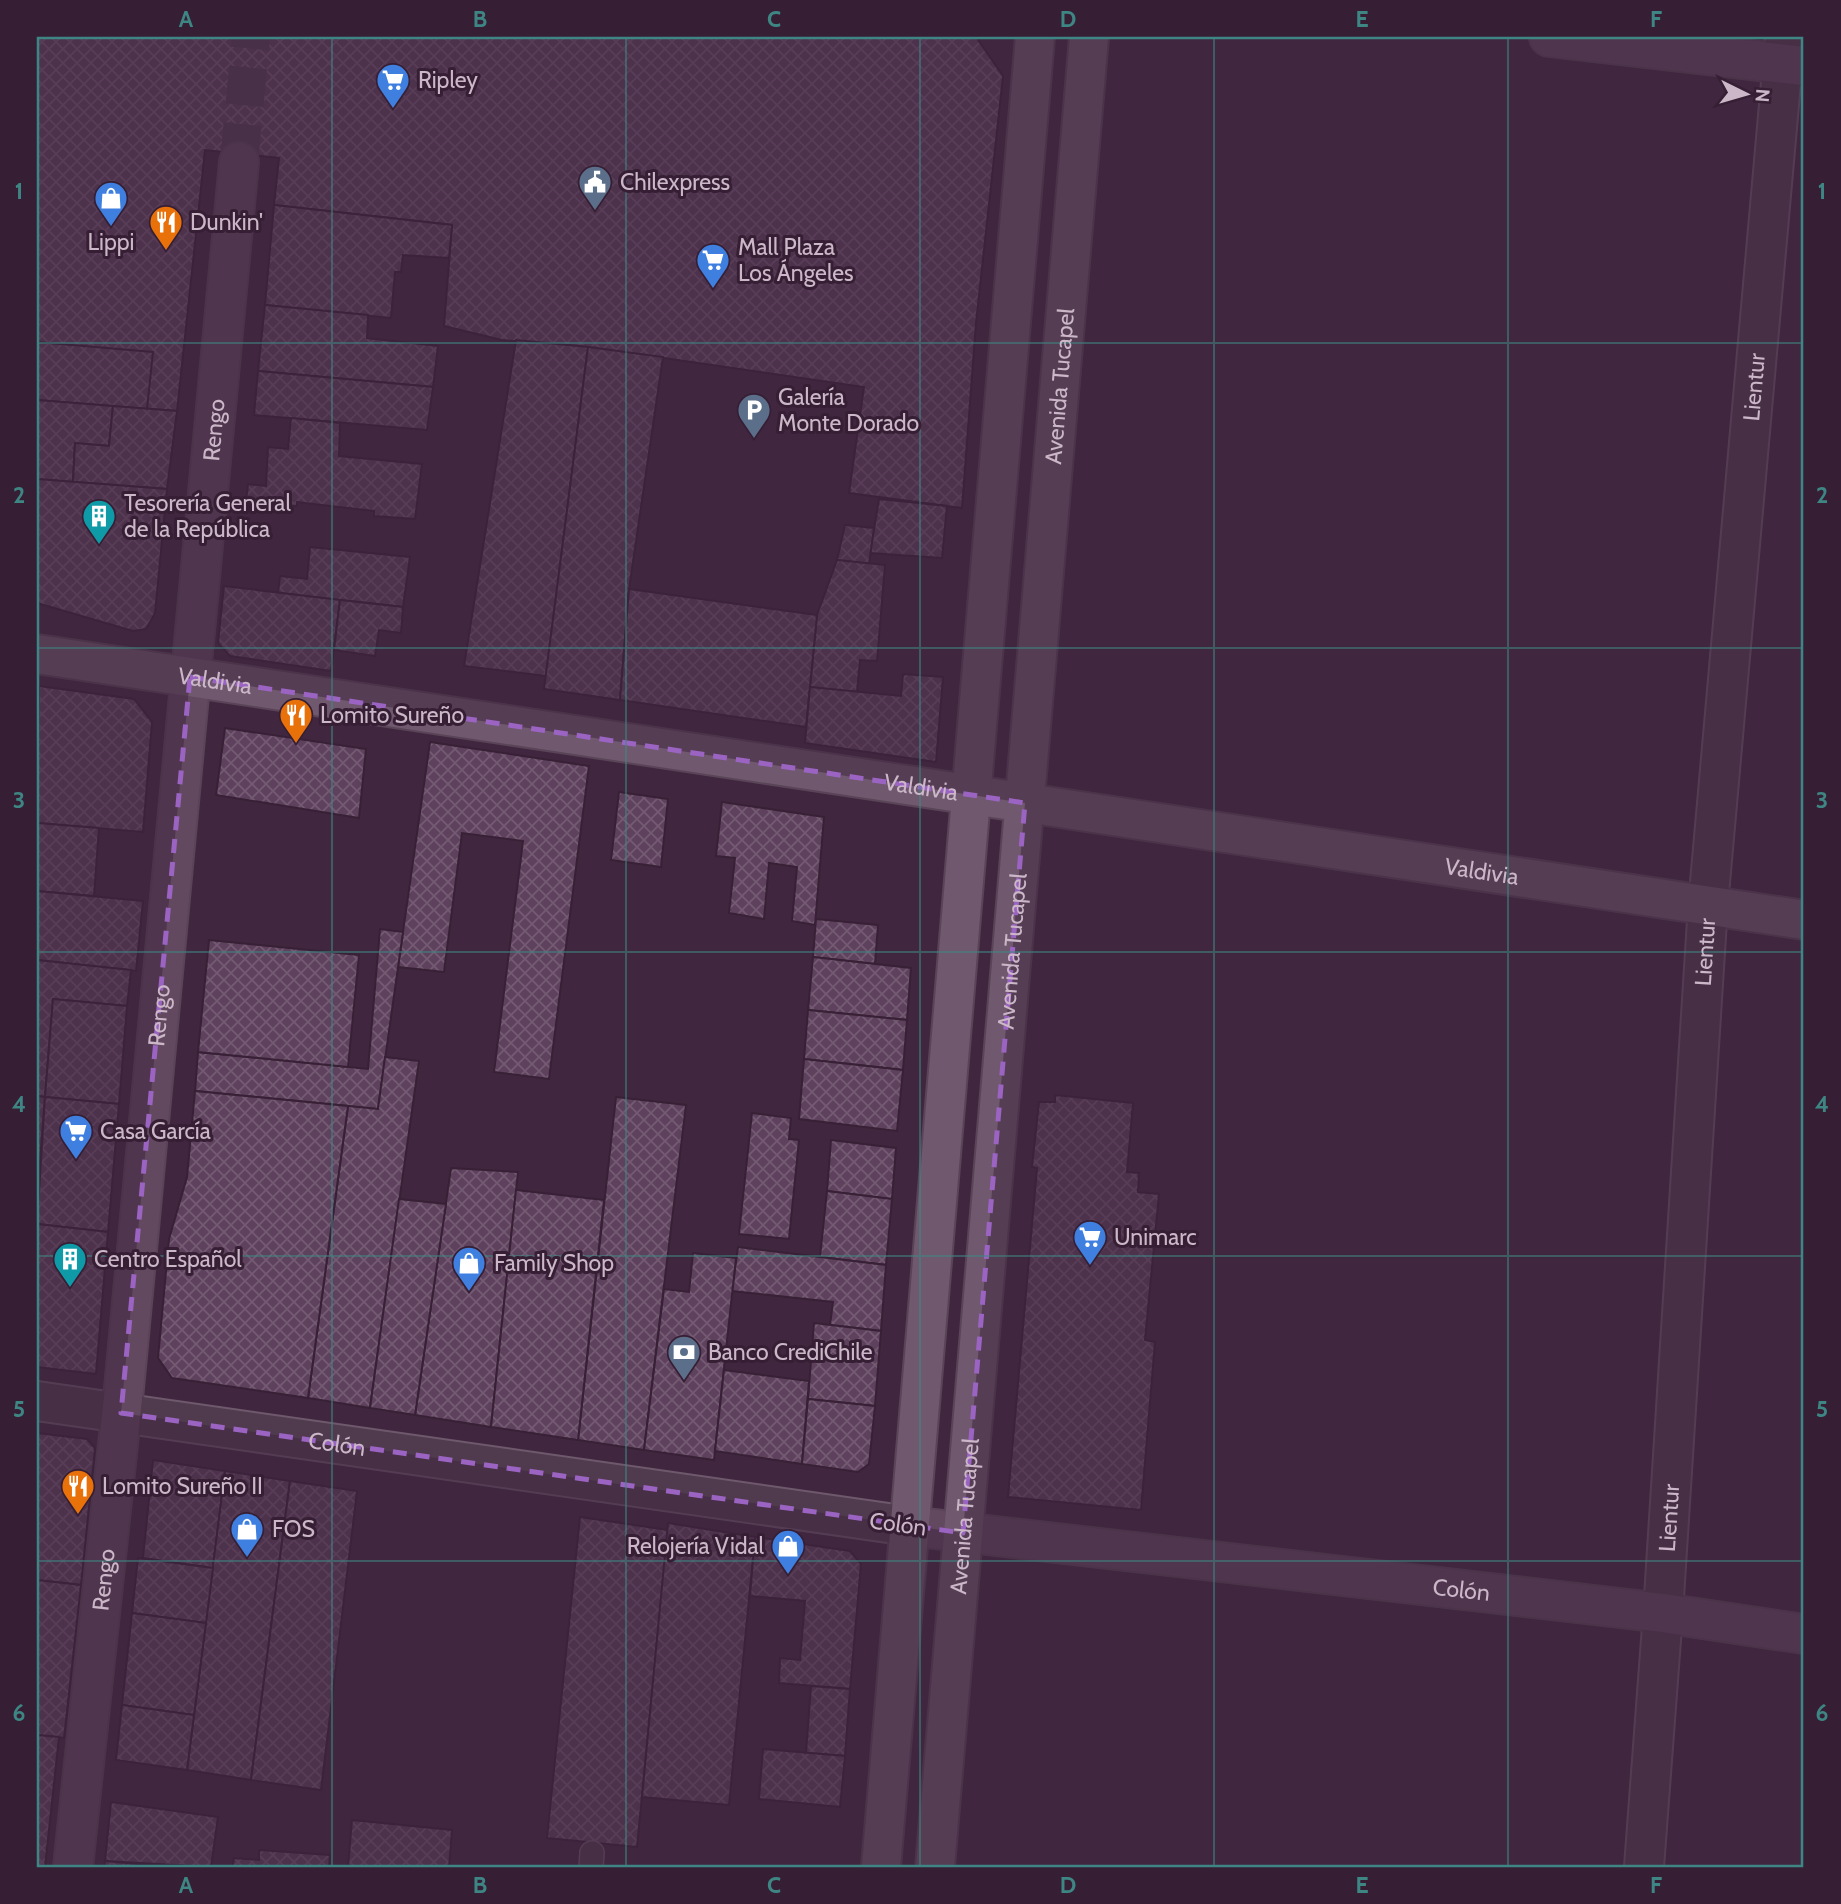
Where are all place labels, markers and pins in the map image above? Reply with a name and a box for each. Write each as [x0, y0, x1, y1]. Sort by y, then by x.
supermarket icon: Ripley [374, 61, 412, 110]
place label: Ripley [418, 66, 478, 94]
public building icon: Chilexpress [576, 163, 614, 212]
place label: Chilexpress [620, 168, 730, 196]
shop icon: Lippi [92, 179, 130, 228]
restaurant icon: Dunkin' [147, 203, 185, 252]
place label: Dunkin' [190, 208, 263, 236]
place label: Lippi [88, 228, 134, 256]
place label: Mall Plaza Los Ángeles [738, 233, 854, 287]
supermarket icon: Mall Plaza Los Ángeles [694, 241, 732, 290]
place label: Galería Monte Dorado [778, 383, 919, 437]
parking icon: Galería Monte Dorado [735, 391, 773, 440]
place label: Tesorería General de la República [124, 489, 291, 543]
building icon: Tesorería General de la República [80, 497, 118, 546]
restaurant icon: Lomito Sureño [277, 696, 315, 745]
place label: Lomito Sureño [320, 701, 464, 729]
supermarket icon: Casa García [57, 1112, 95, 1161]
place label: Casa García [100, 1117, 211, 1145]
supermarket icon: Unimarc [1071, 1218, 1109, 1267]
place label: Unimarc [1114, 1223, 1197, 1251]
building icon: Centro Español [51, 1240, 89, 1289]
shop icon: Family Shop [450, 1244, 488, 1293]
place label: Centro Español [94, 1245, 242, 1273]
place label: Family Shop [494, 1249, 614, 1277]
bank icon: Banco CrediChile [665, 1333, 703, 1382]
place label: Banco CrediChile [708, 1338, 873, 1366]
restaurant icon: Lomito Sureño II [59, 1467, 97, 1516]
place label: Lomito Sureño II [102, 1472, 263, 1500]
shop icon: FOS [228, 1510, 266, 1559]
place label: FOS [272, 1515, 315, 1543]
shop icon: Relojería Vidal [769, 1527, 807, 1576]
place label: Relojería Vidal [627, 1532, 765, 1560]

